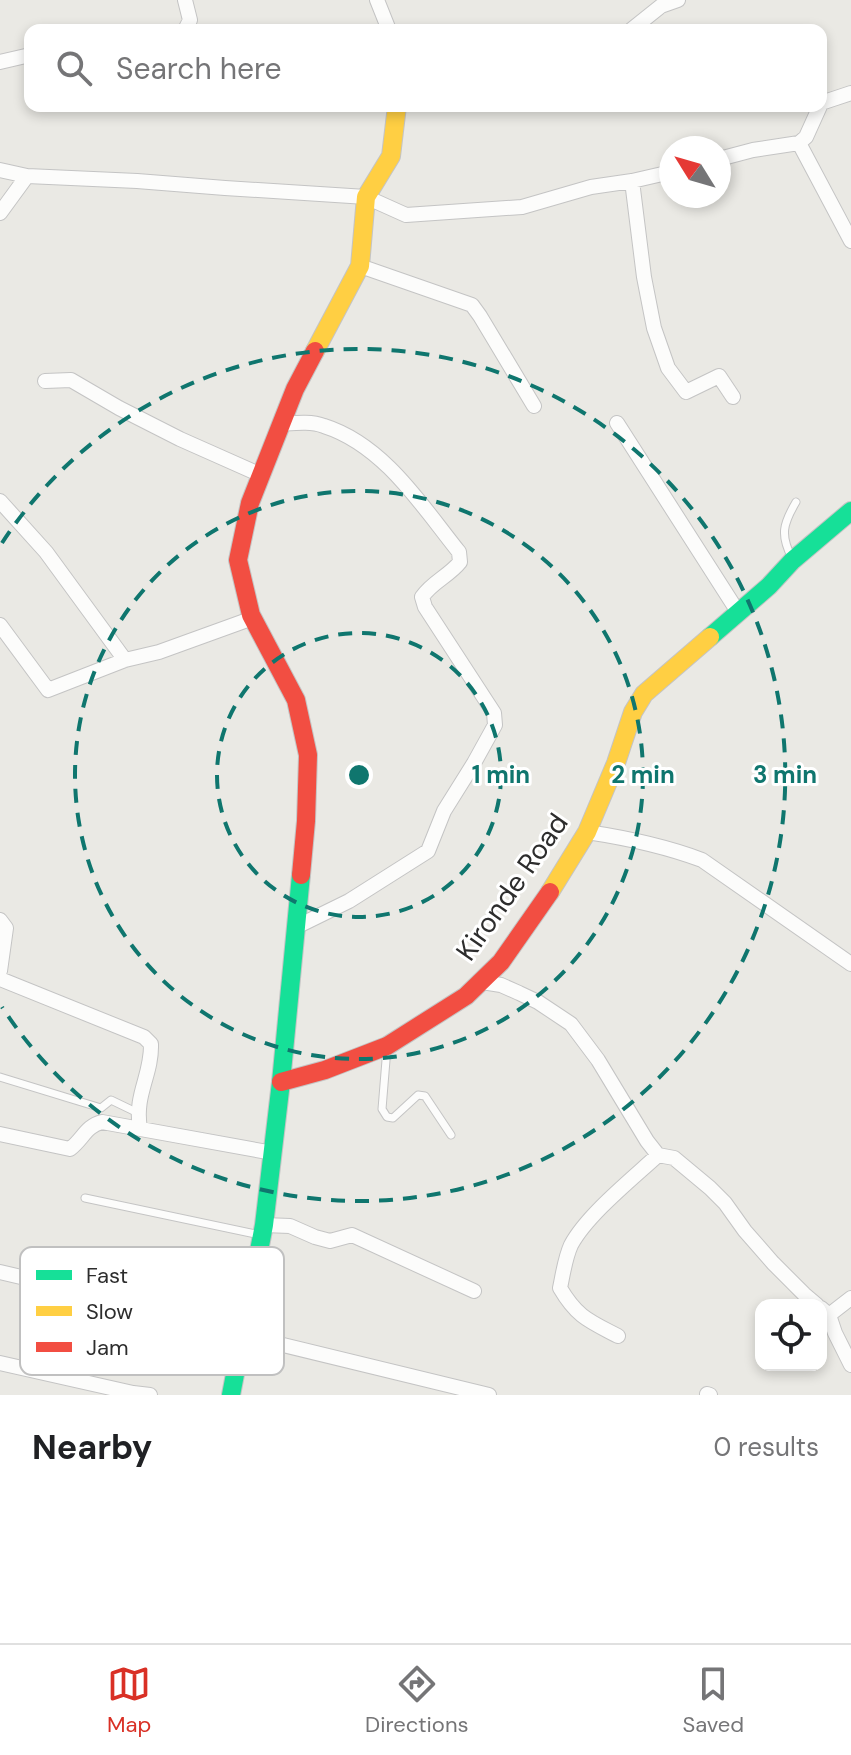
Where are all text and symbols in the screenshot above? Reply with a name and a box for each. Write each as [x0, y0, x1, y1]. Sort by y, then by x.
search box [24, 24, 827, 112]
icon: search [52, 46, 96, 90]
text: Search here [116, 49, 282, 88]
north arrow [659, 136, 731, 208]
text: 1 min [472, 759, 530, 790]
text: 2 min [611, 759, 675, 790]
text: 3 min [753, 759, 817, 790]
centre of rings [345, 761, 373, 789]
street label: Kironde Road [448, 806, 576, 968]
legend [20, 1247, 284, 1375]
text: Fast [86, 1261, 128, 1290]
text: Slow [86, 1297, 133, 1326]
map controls [755, 1299, 827, 1371]
button: locate [755, 1299, 827, 1371]
text: Jam [86, 1333, 129, 1362]
text: Nearby [32, 1425, 152, 1470]
text: 0 results [713, 1430, 819, 1464]
tab: Map [107, 1662, 151, 1739]
tab: Directions [365, 1662, 469, 1739]
tab: Saved [682, 1662, 744, 1739]

